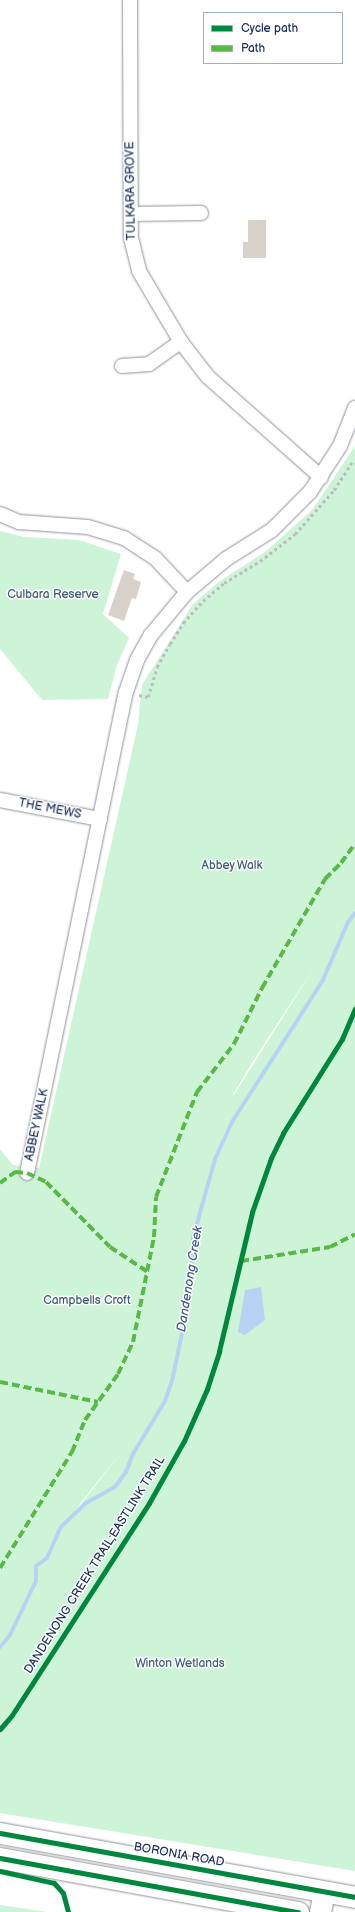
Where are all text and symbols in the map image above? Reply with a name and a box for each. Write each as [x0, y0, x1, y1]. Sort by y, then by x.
legend [203, 12, 343, 64]
text: Cycle path [241, 21, 298, 36]
text: Path [241, 41, 265, 56]
street label: TULKARA GROVE [123, 141, 139, 241]
park label: Culbara Reserve [7, 588, 99, 602]
street label: THE MEWS [17, 796, 83, 822]
park label: Abbey Walk [201, 859, 263, 873]
street label: ABBEY WALK [22, 1087, 52, 1163]
water label: Dandenong Creek [174, 1225, 206, 1333]
park label: Campbells Croft [43, 1294, 131, 1308]
street label: DANDENONG CREEK TRAIL;EASTLINK TRAIL [21, 1453, 169, 1677]
park label: Winton Wetlands [135, 1657, 225, 1671]
street label: BORONIA ROAD [133, 1840, 225, 1870]

